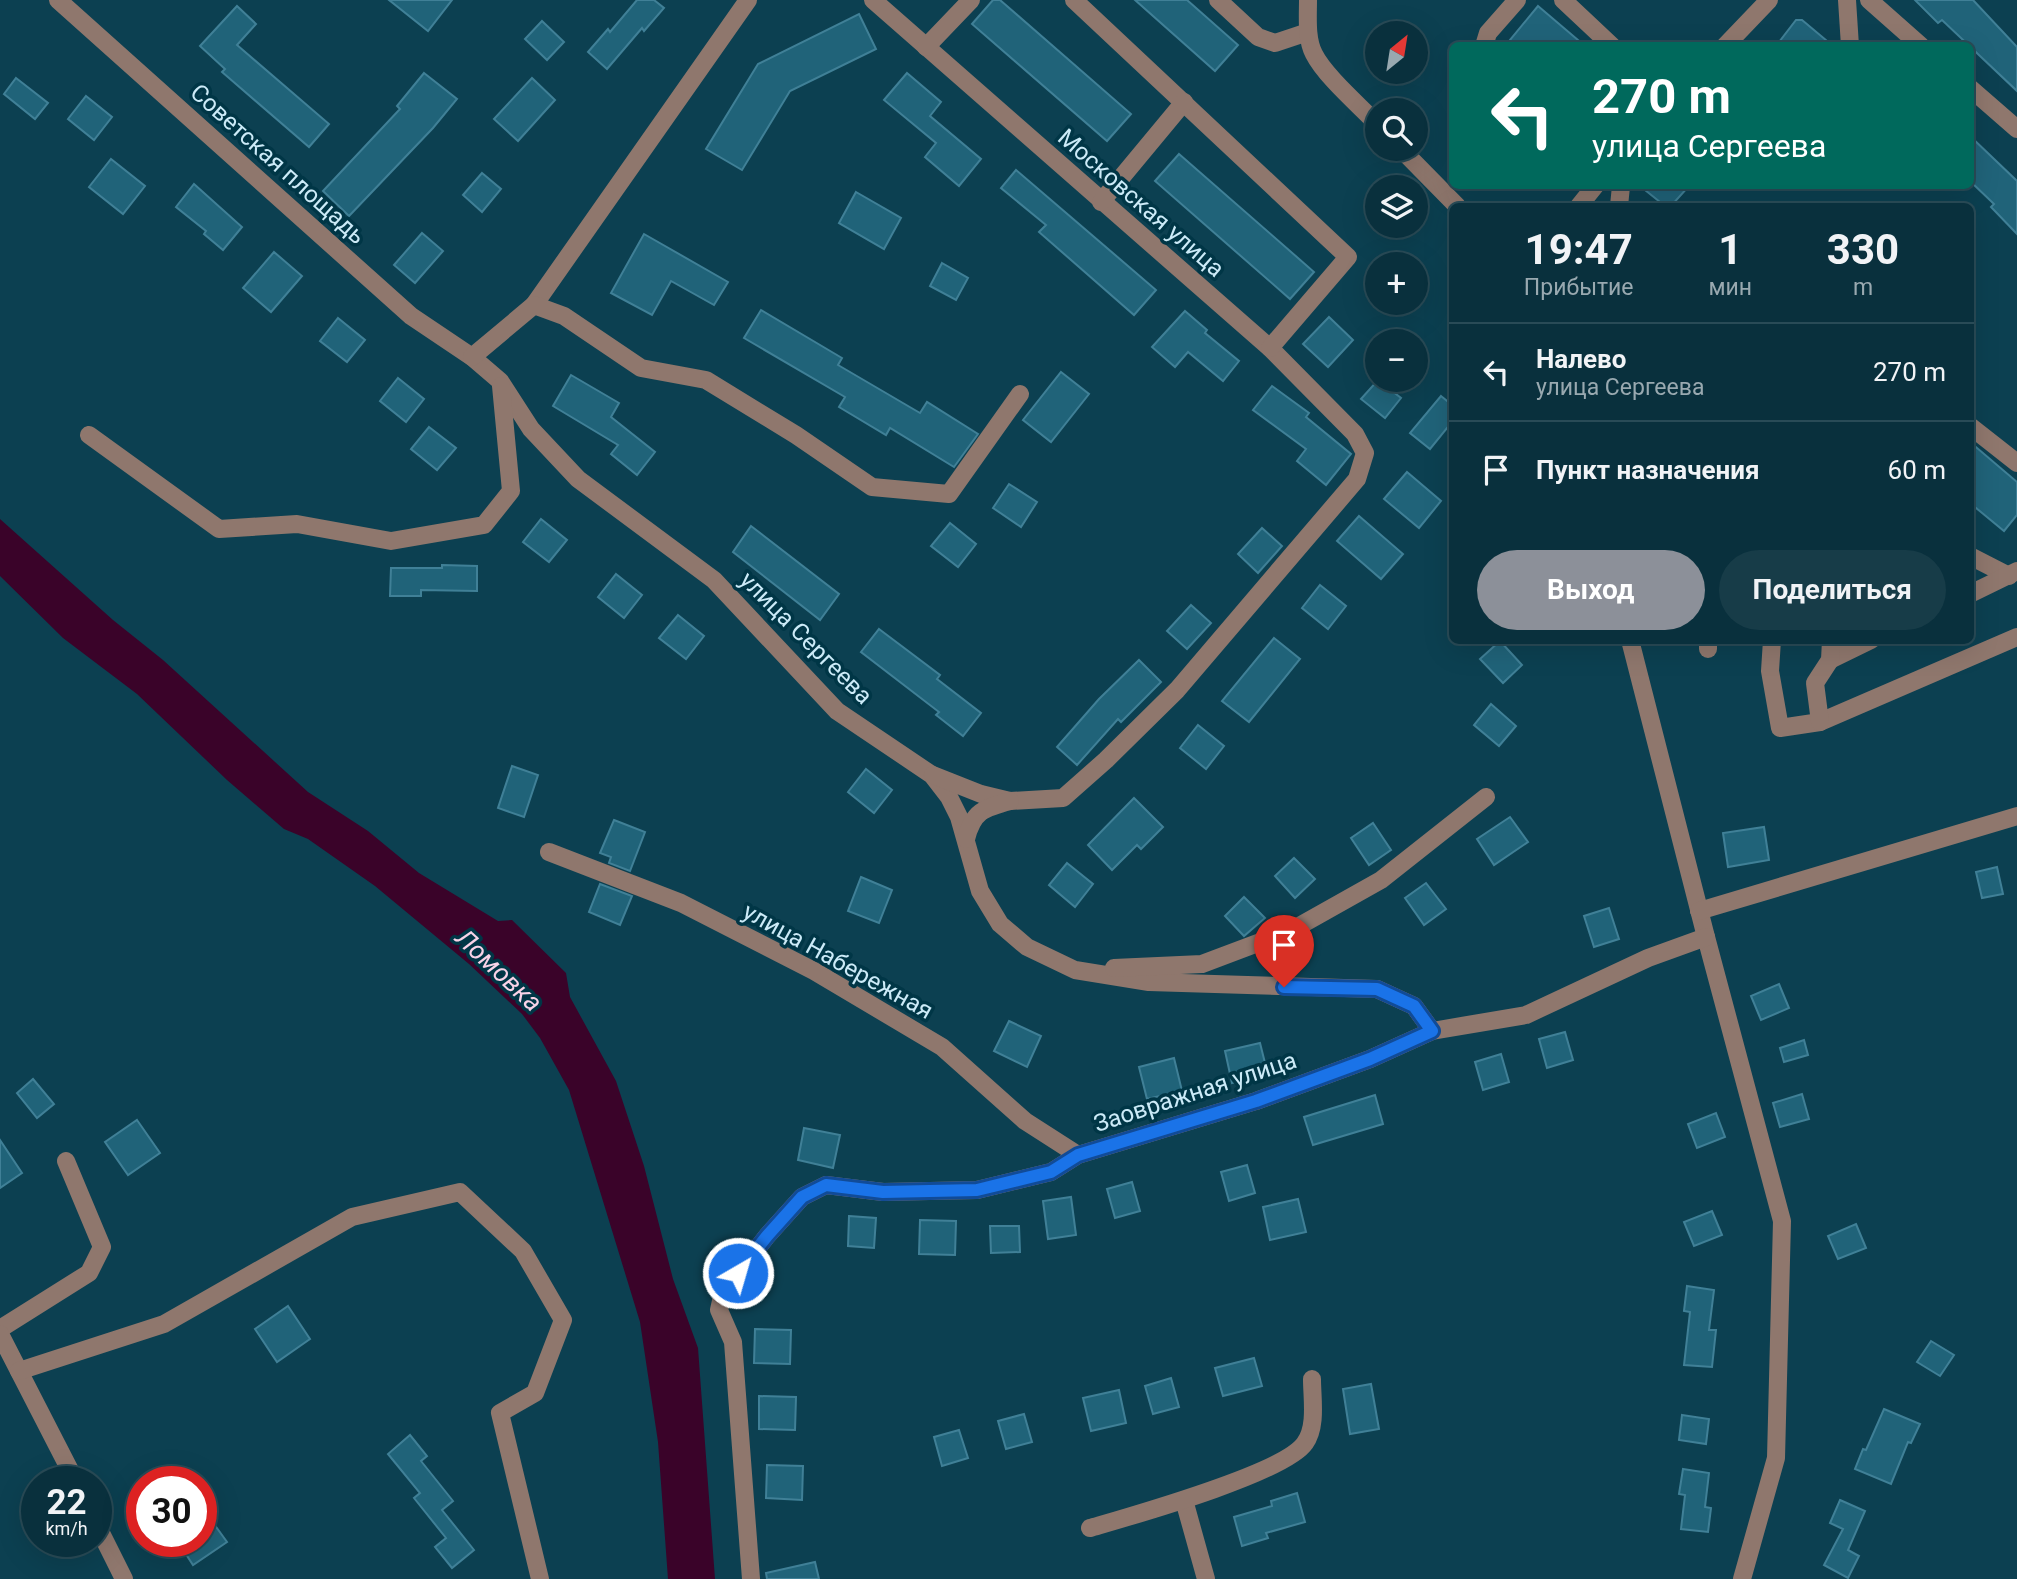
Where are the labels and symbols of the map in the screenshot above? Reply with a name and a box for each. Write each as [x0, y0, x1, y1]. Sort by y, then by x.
north arrow [1365, 21, 1428, 84]
street label: Советская площадь [185, 78, 371, 250]
street label: Московская улица [1052, 123, 1230, 283]
street label: улица Сергеева [734, 566, 878, 710]
street label: улица Набережная [738, 897, 938, 1025]
pin [1254, 915, 1314, 987]
water label: Ломовка [449, 922, 548, 1017]
street label: Заовражная улица [1090, 1046, 1300, 1138]
position arrow [701, 1236, 775, 1310]
speed limit sign: 30 [126, 1466, 217, 1557]

